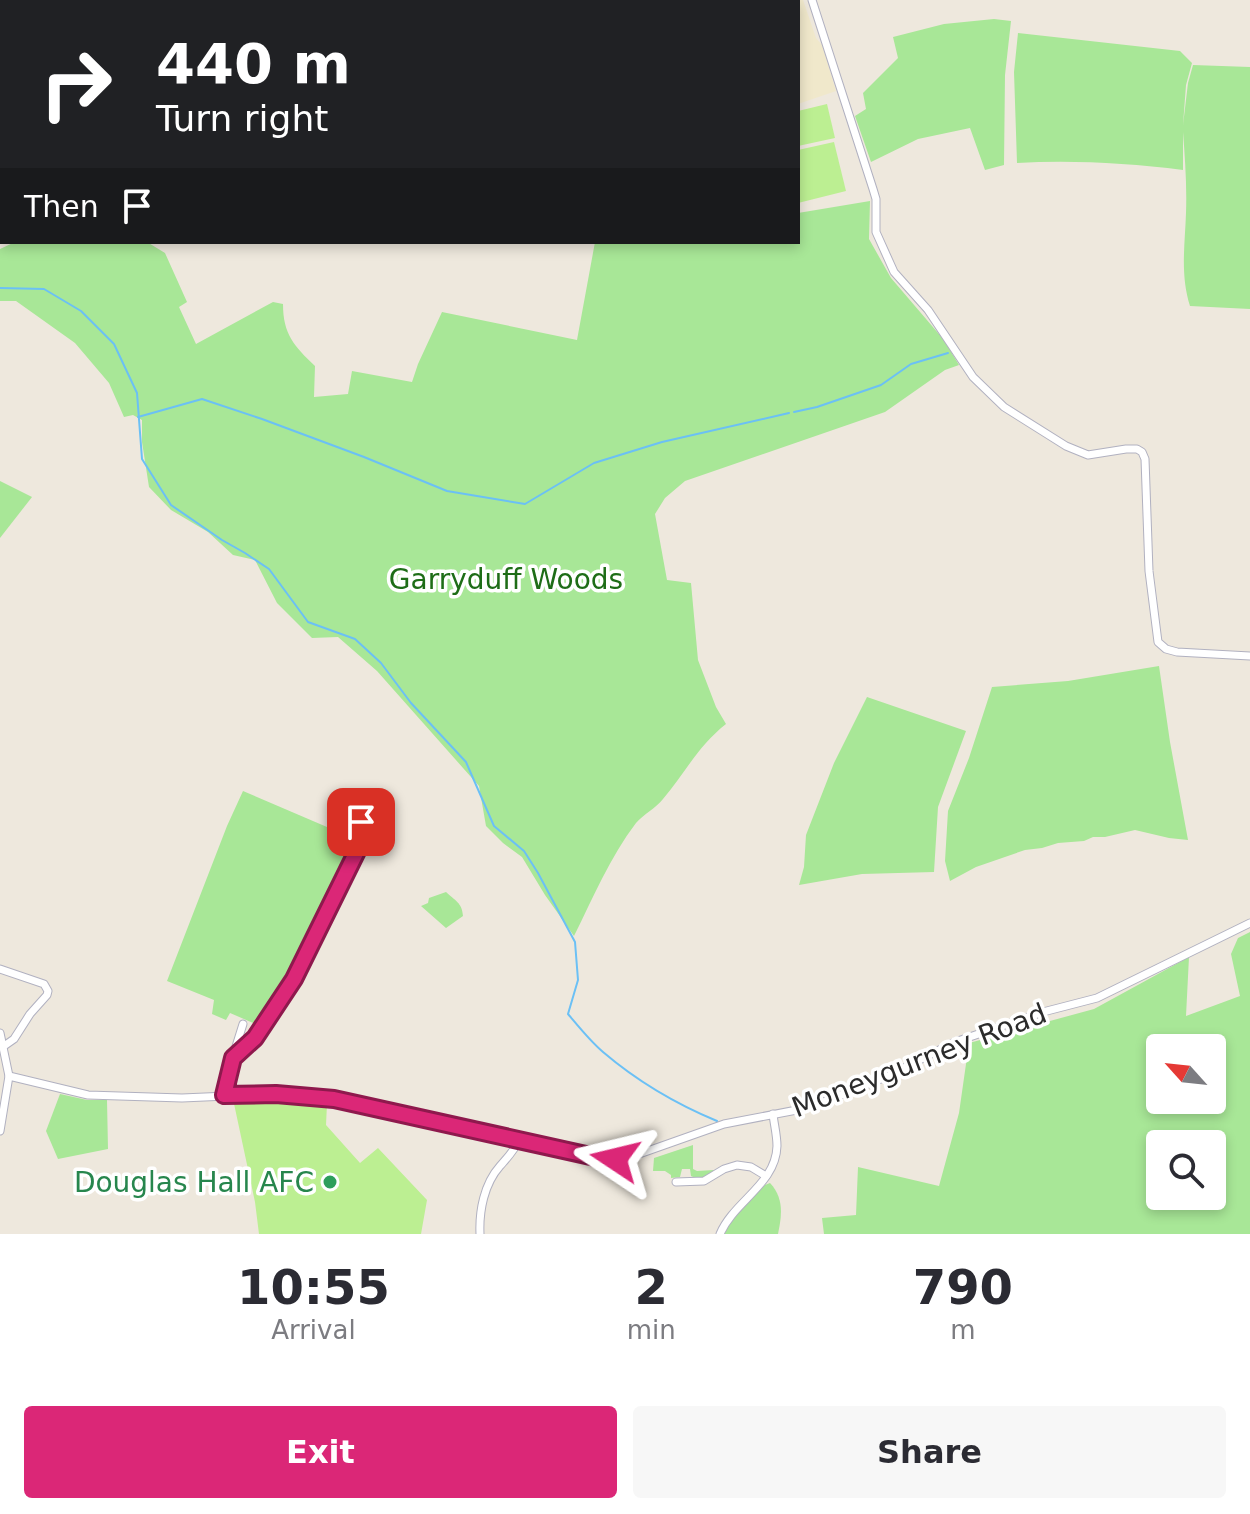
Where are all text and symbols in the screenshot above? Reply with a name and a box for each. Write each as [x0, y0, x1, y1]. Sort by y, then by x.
text: 440 m [156, 31, 351, 96]
icon: right [24, 32, 128, 136]
text: Turn right [156, 98, 328, 139]
icon: arrive [115, 184, 159, 228]
text: Then [24, 189, 99, 224]
park label: Garryduff Woods [389, 563, 623, 596]
pin [327, 788, 395, 856]
icon: arrive [339, 800, 383, 844]
street label: Moneygurney Road [787, 997, 1051, 1124]
north arrow [1146, 1034, 1226, 1114]
map controls [1146, 1034, 1226, 1210]
position arrow [573, 1117, 657, 1201]
button: search [1146, 1130, 1226, 1210]
place label: Douglas Hall AFC [74, 1166, 314, 1199]
marker: Douglas Hall AFC [321, 1173, 339, 1191]
text: 10:55 [237, 1259, 390, 1315]
text: 2 [635, 1259, 668, 1315]
text: 790 [913, 1259, 1013, 1315]
text: Arrival [271, 1315, 356, 1345]
text: min [627, 1315, 676, 1345]
text: m [950, 1315, 976, 1345]
button: Exit [24, 1406, 617, 1498]
button: Share [633, 1406, 1226, 1498]

